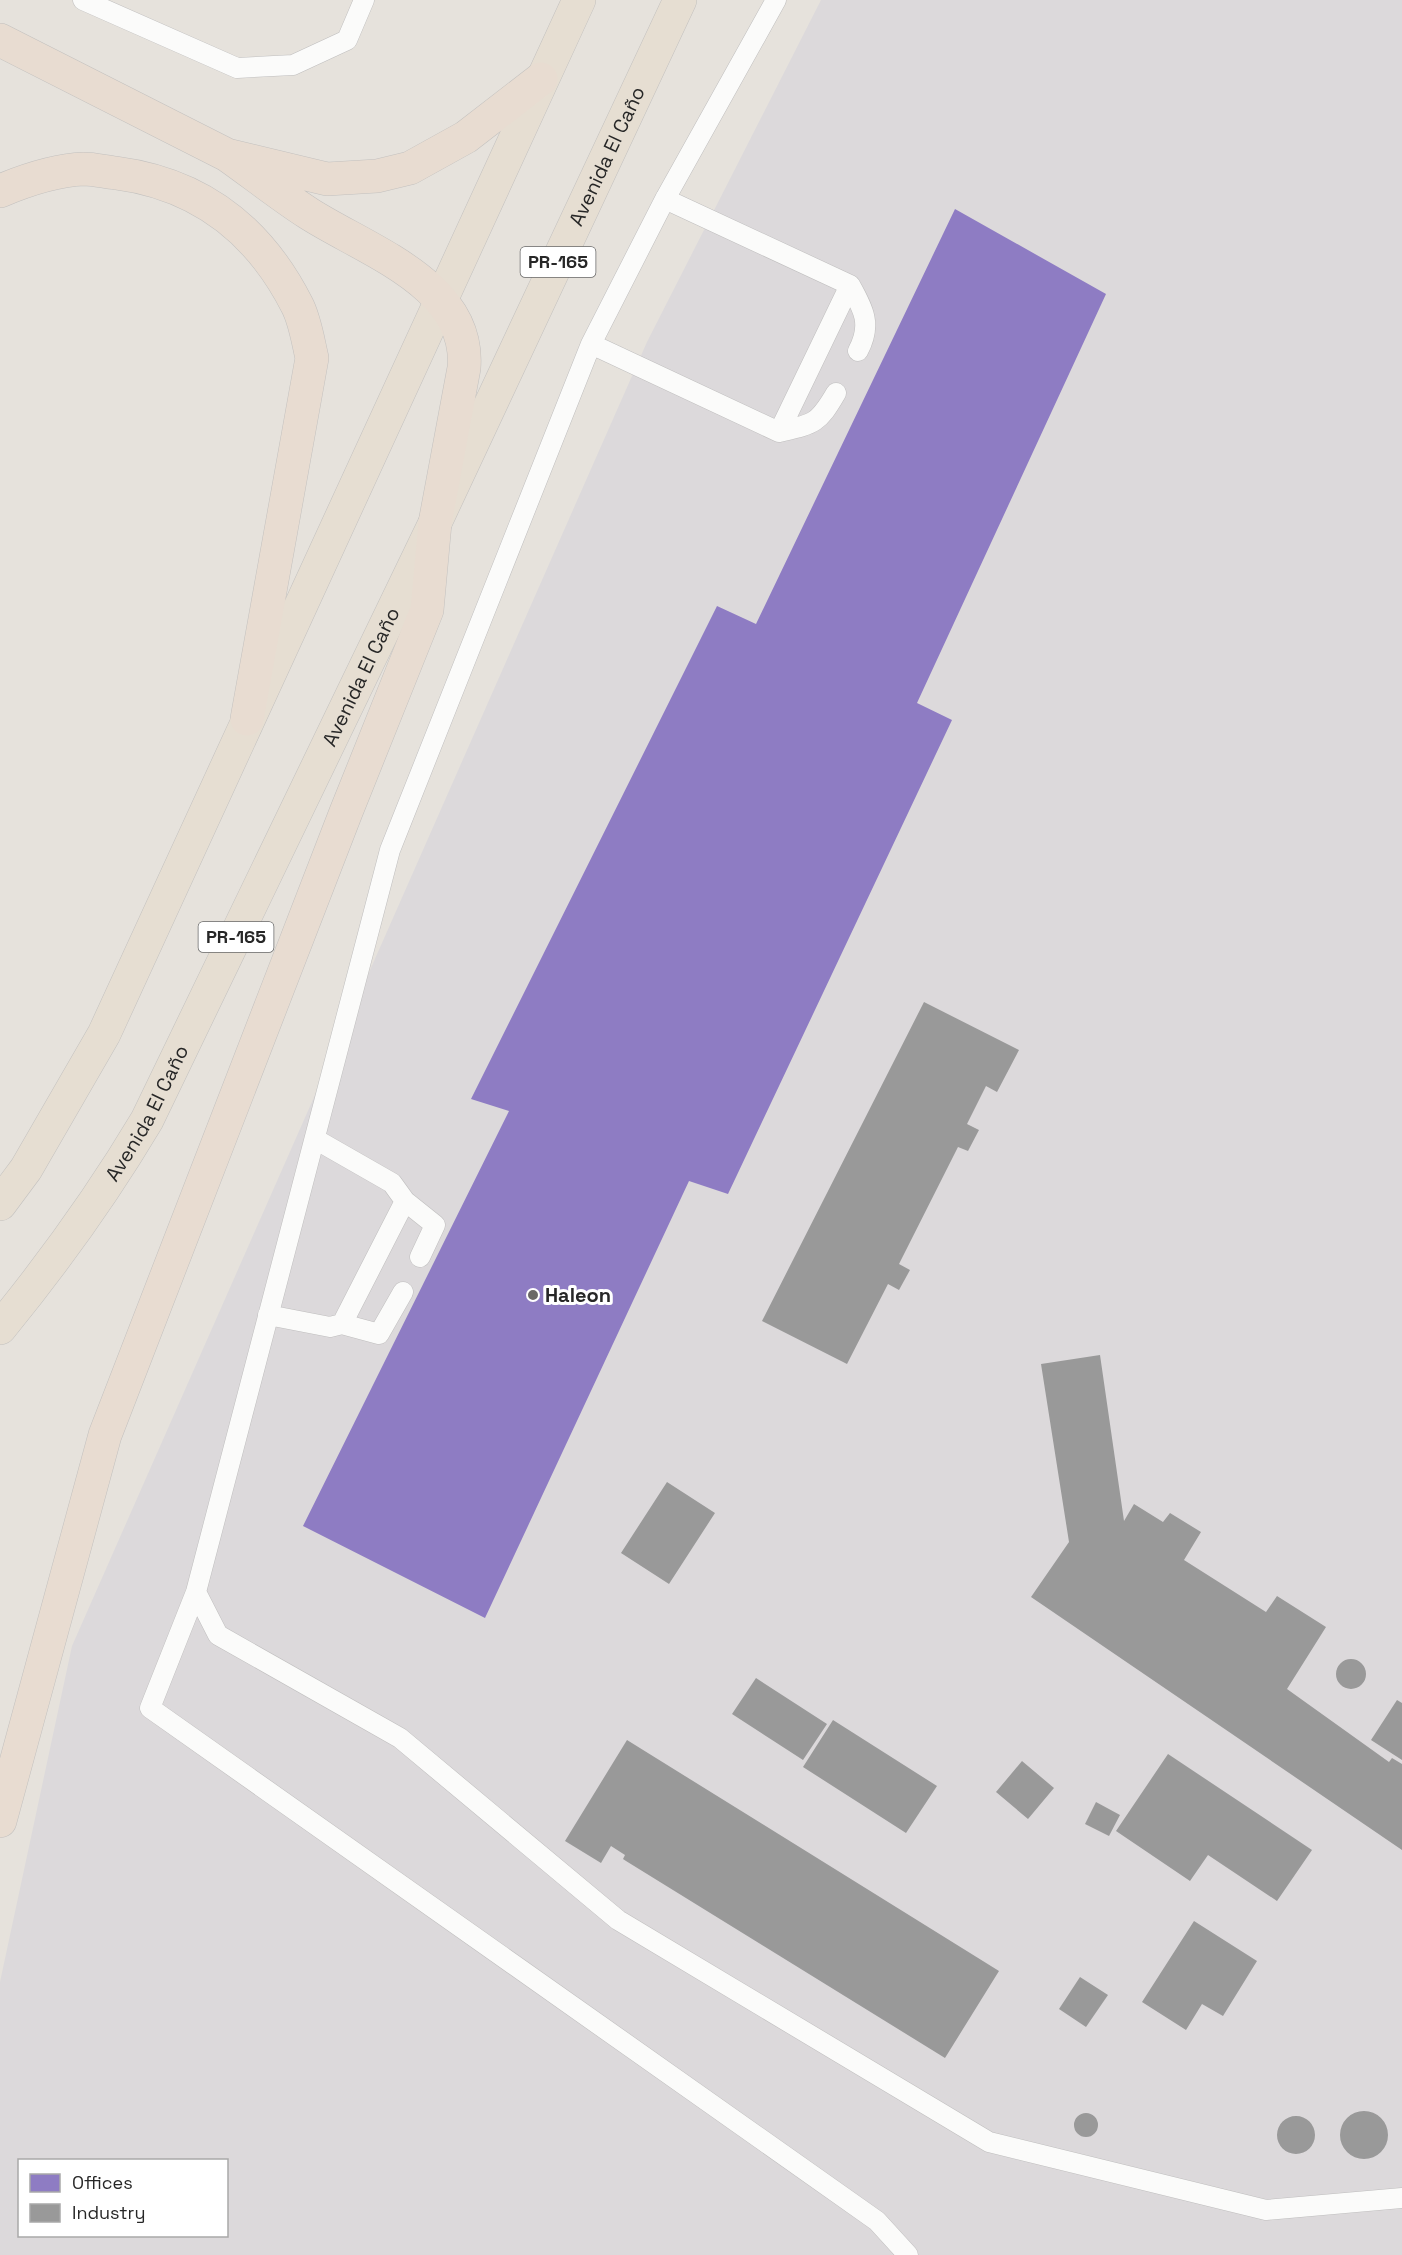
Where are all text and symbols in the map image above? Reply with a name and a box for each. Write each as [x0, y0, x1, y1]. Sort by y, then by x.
street label: Avenida El Caño [563, 82, 651, 230]
road number: PR-165 [520, 247, 596, 277]
street label: Avenida El Caño [316, 603, 405, 751]
road number: PR-165 [198, 922, 274, 952]
street label: Avenida El Caño [99, 1041, 194, 1186]
place label: Haleon [545, 1282, 611, 1308]
marker: Haleon [526, 1288, 540, 1302]
legend [18, 2159, 228, 2237]
text: Offices [72, 2171, 133, 2194]
text: Industry [72, 2201, 145, 2224]

